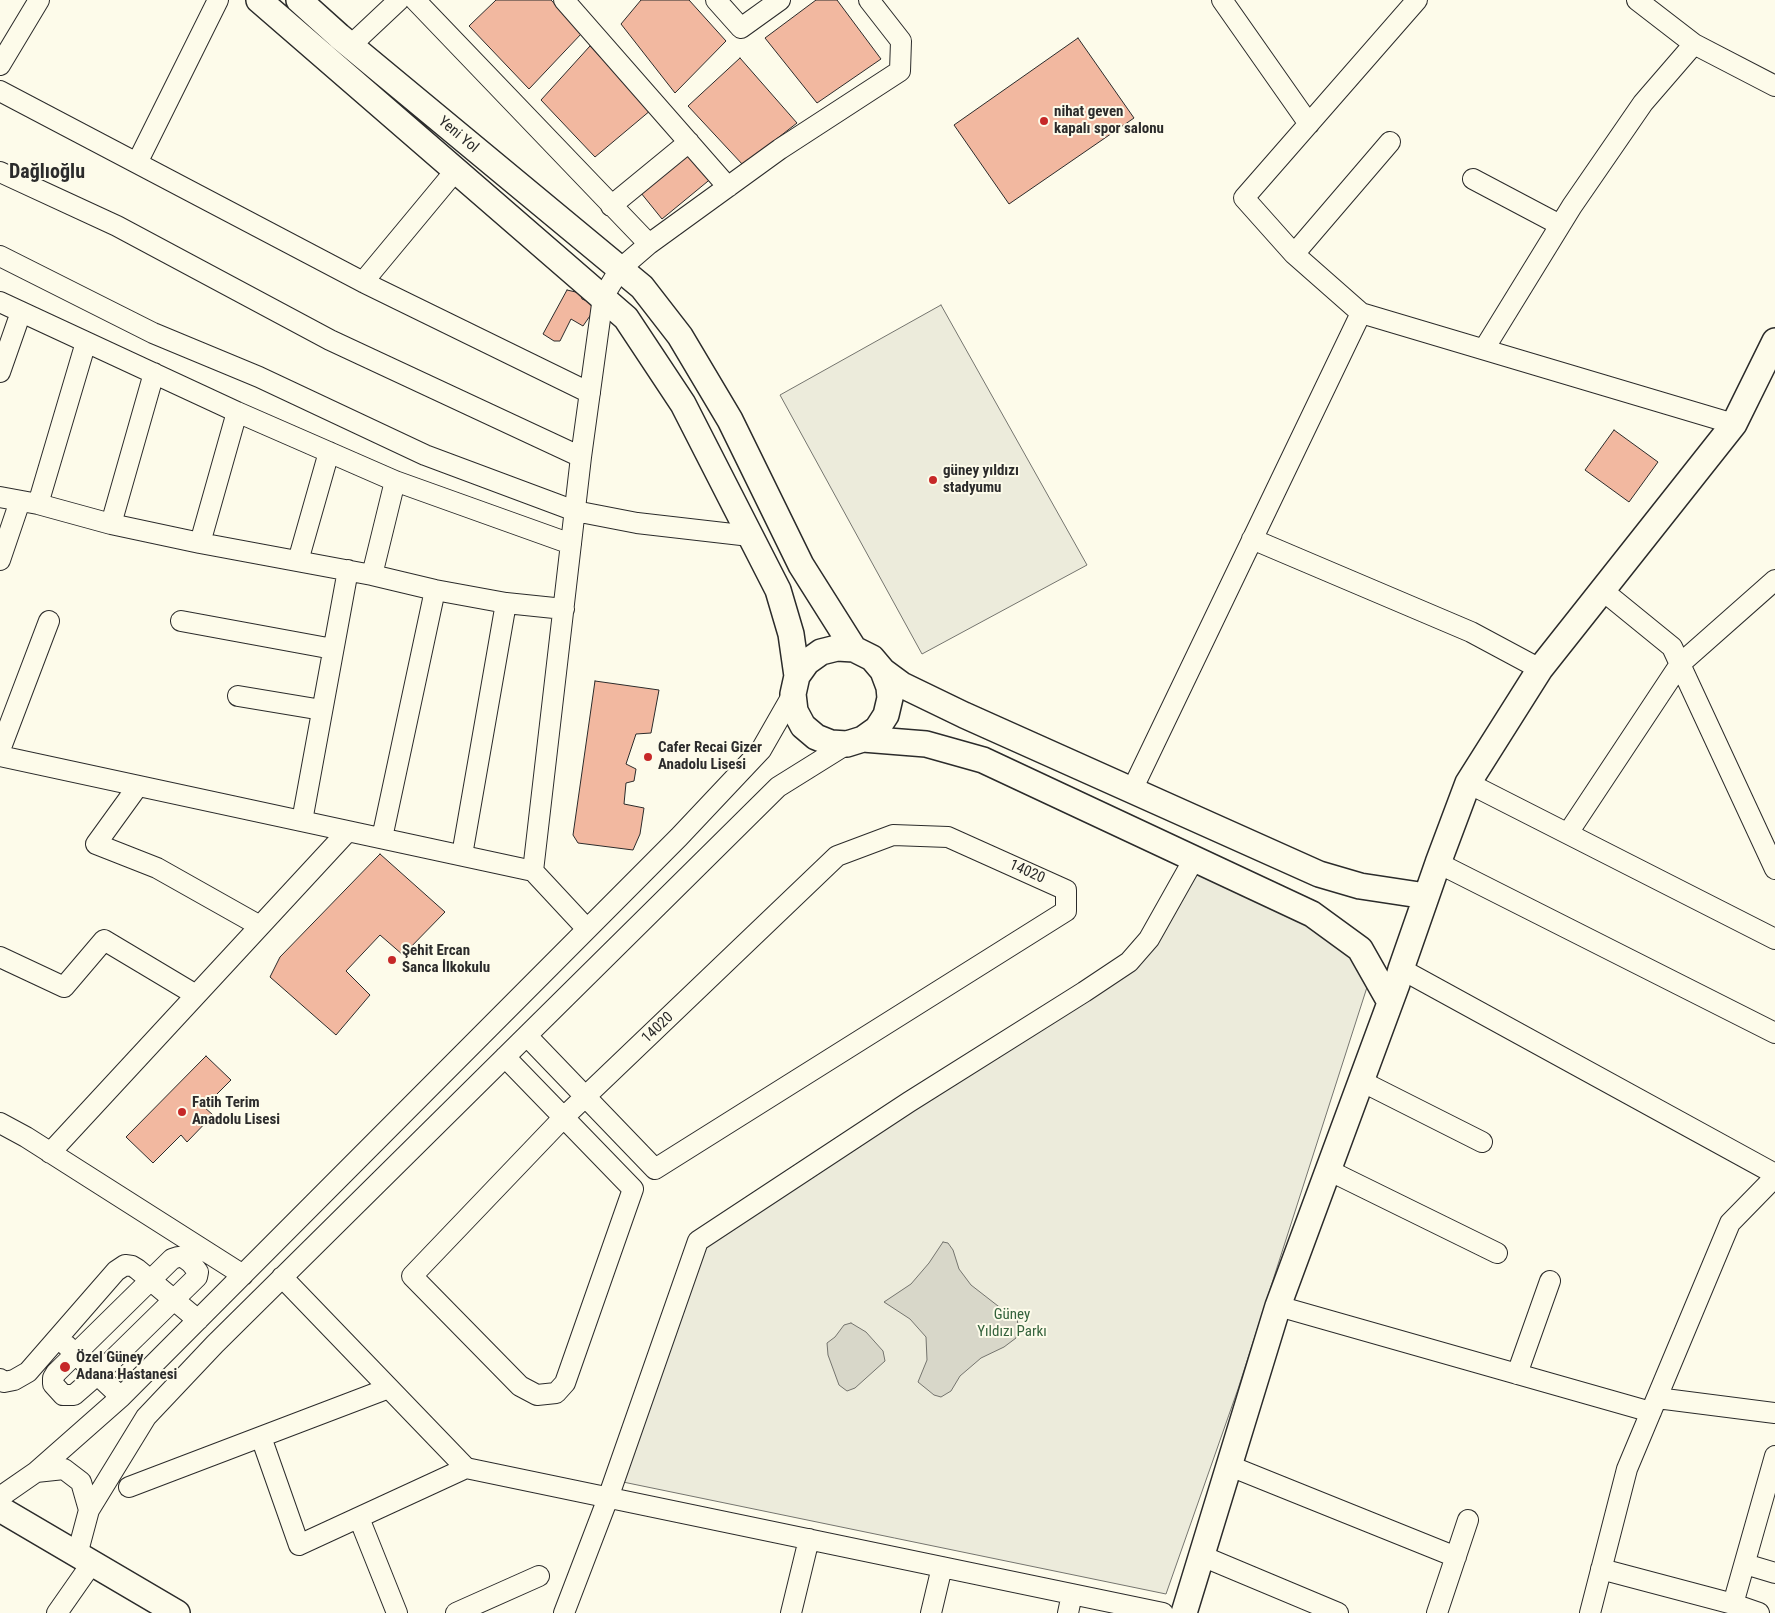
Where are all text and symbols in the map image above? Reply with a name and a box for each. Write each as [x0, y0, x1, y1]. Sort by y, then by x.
place label: nihat geven kapalı spor salonu [1054, 103, 1164, 138]
street label: Yeni Yol [434, 113, 482, 157]
marker: nihat geven kapalı spor salonu [1038, 115, 1050, 127]
district label: Dağlıoğlu [9, 161, 85, 185]
place label: güney yıldızı stadyumu [943, 462, 1019, 497]
marker: güney yıldızı stadyumu [927, 474, 939, 486]
place label: Cafer Recai Gizer Anadolu Lisesi [658, 739, 762, 774]
marker: Cafer Recai Gizer Anadolu Lisesi [642, 751, 654, 763]
street label: 14020 [1006, 856, 1048, 888]
place label: Şehit Ercan Sanca İlkokulu [402, 942, 490, 977]
marker: Şehit Ercan Sanca İlkokulu [386, 954, 398, 966]
street label: 14020 [638, 1009, 678, 1047]
place label: Fatih Terim Anadolu Lisesi [192, 1094, 280, 1129]
marker: Fatih Terim Anadolu Lisesi [176, 1106, 188, 1118]
park label: Güney Yıldızı Parkı [977, 1306, 1047, 1341]
place label: Özel Güney Adana Hastanesi [76, 1349, 177, 1384]
marker: Özel Güney Adana Hastanesi [58, 1360, 72, 1374]

